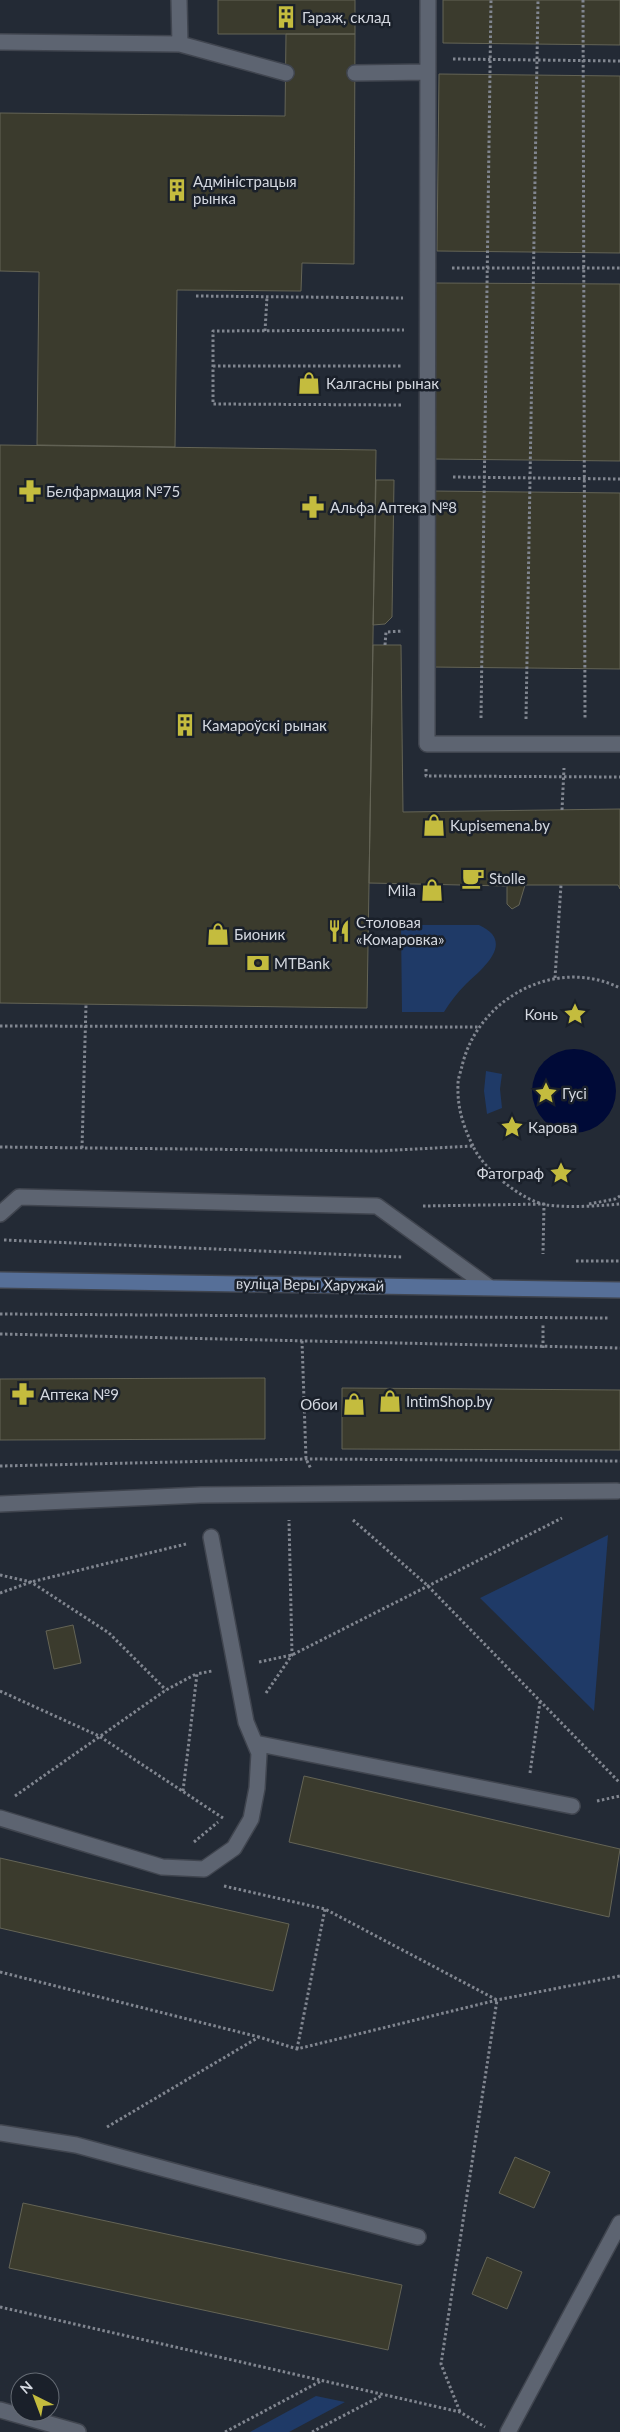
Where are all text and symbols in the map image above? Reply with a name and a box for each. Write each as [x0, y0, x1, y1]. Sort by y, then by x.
building icon: Гараж, склад [273, 4, 299, 30]
place label: Гараж, склад [302, 8, 391, 26]
place label: Адміністрацыя рынка [193, 172, 297, 207]
building icon: Адміністрацыя рынка [164, 177, 190, 203]
shop icon: Калгасны рынак [296, 370, 322, 396]
place label: Калгасны рынак [326, 374, 439, 392]
pharmacy icon: Белфармация №75 [17, 478, 43, 504]
place label: Белфармация №75 [46, 482, 180, 500]
pharmacy icon: Альфа Аптека №8 [300, 494, 326, 520]
place label: Альфа Аптека №8 [330, 498, 457, 516]
building icon: Камароўскі рынак [172, 712, 198, 738]
place label: Камароўскі рынак [202, 716, 327, 734]
shop icon: Kupisemena.by [421, 812, 447, 838]
place label: Kupisemena.by [450, 816, 550, 834]
cafe icon: Stolle [460, 865, 486, 891]
place label: Stolle [489, 869, 526, 887]
shop icon: Mila [419, 877, 445, 903]
place label: Mila [388, 881, 416, 899]
place label: Столовая «Комаровка» [356, 913, 444, 948]
restaurant icon: Столовая «Комаровка» [326, 918, 352, 944]
shop icon: Бионик [205, 921, 231, 947]
place label: Бионик [234, 925, 285, 943]
bank icon: MTBank [245, 950, 271, 976]
place label: MTBank [274, 954, 330, 972]
place icon: Конь [562, 1001, 588, 1027]
place label: Конь [524, 1005, 558, 1023]
place icon: Гусі [533, 1080, 559, 1106]
place label: Гусі [562, 1084, 587, 1102]
place icon: Карова [499, 1114, 525, 1140]
place label: Карова [528, 1118, 577, 1136]
place icon: Фатограф [548, 1160, 574, 1186]
place label: Фатограф [477, 1164, 544, 1182]
street label: вуліца Веры Харужай [236, 1274, 384, 1294]
pharmacy icon: Аптека №9 [10, 1381, 36, 1407]
place label: Аптека №9 [40, 1385, 119, 1403]
shop icon: IntimShop.by [377, 1388, 403, 1414]
shop icon: Обои [341, 1391, 367, 1417]
place label: IntimShop.by [406, 1392, 493, 1410]
place label: Обои [300, 1395, 338, 1413]
north arrow [10, 2372, 60, 2422]
text: N [16, 2377, 36, 2397]

